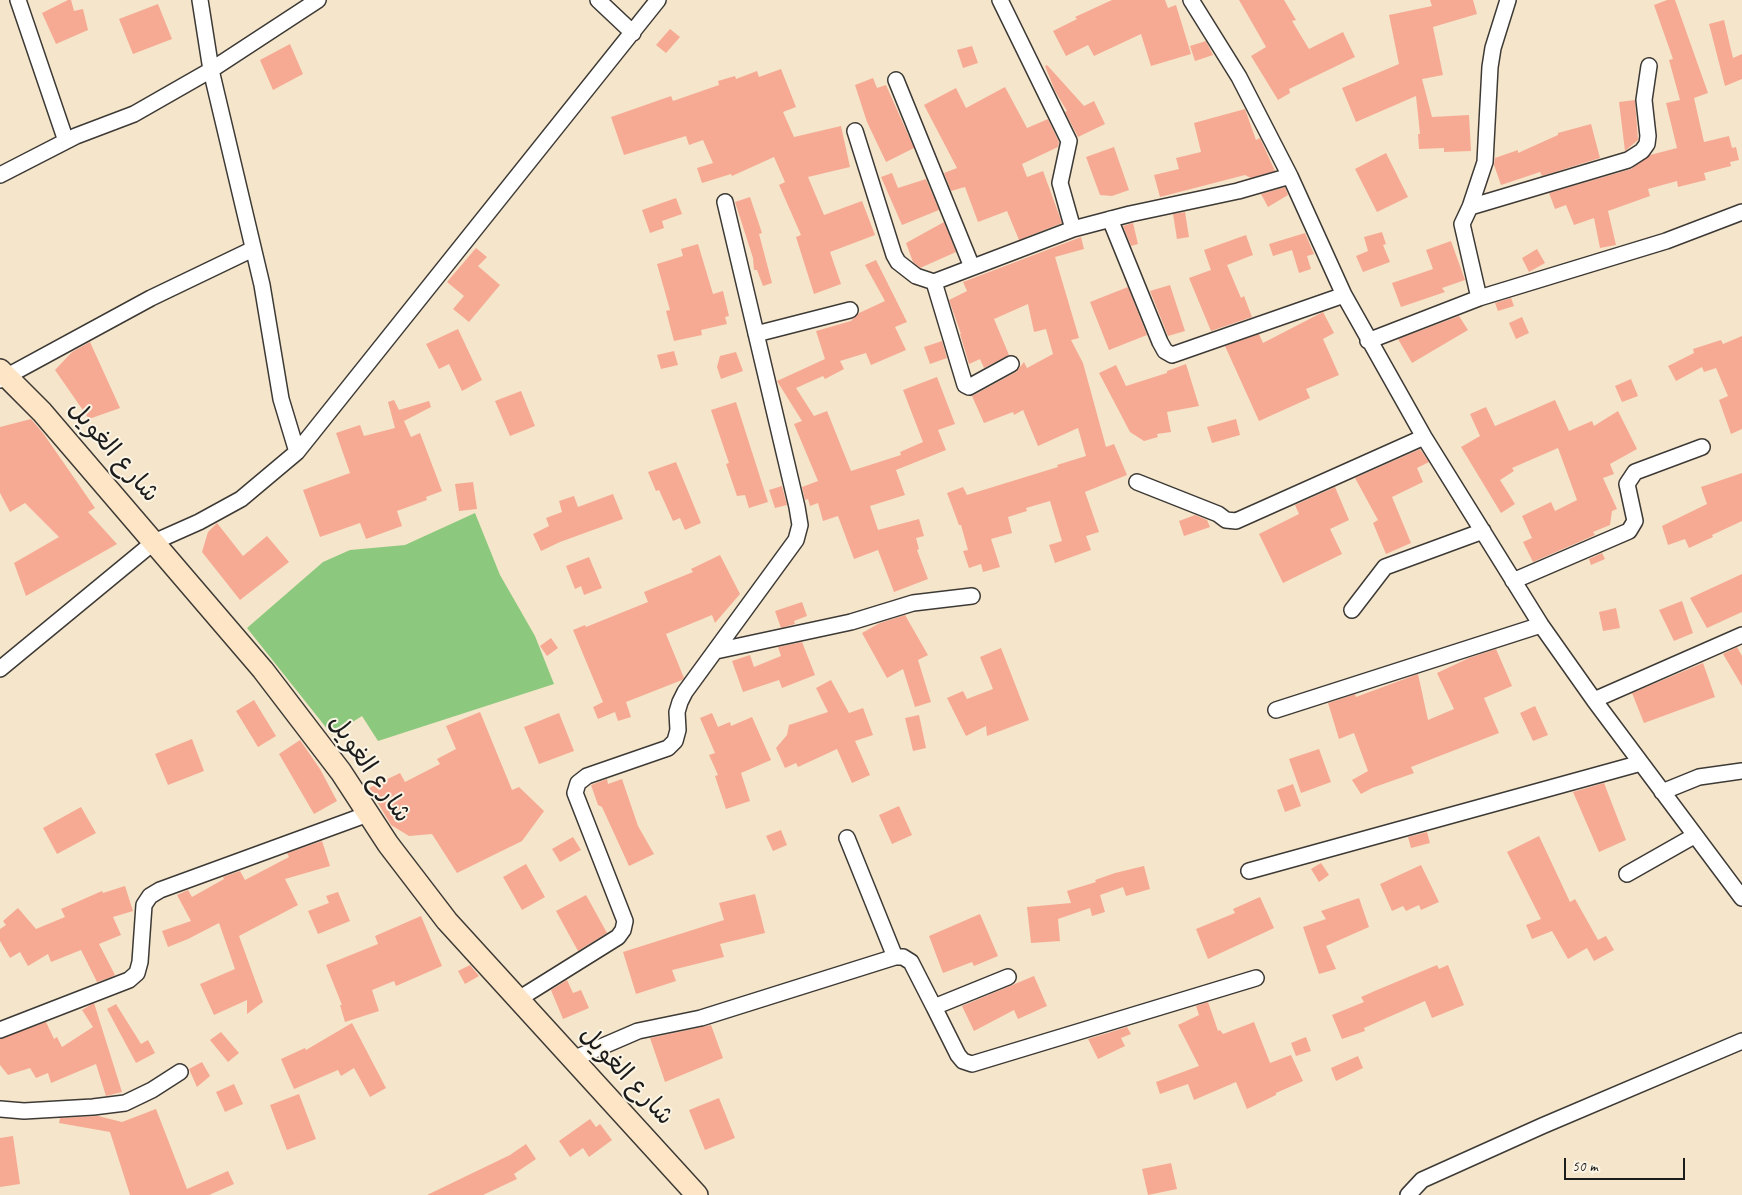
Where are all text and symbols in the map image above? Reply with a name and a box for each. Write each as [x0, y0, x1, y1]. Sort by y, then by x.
street label: شارع الغويل [61, 395, 165, 509]
street label: شارع الغويل [321, 709, 417, 829]
street label: شارع الغويل [573, 1020, 679, 1132]
scale bar [1567, 1148, 1688, 1180]
text: 50 m [1572, 1157, 1598, 1176]

